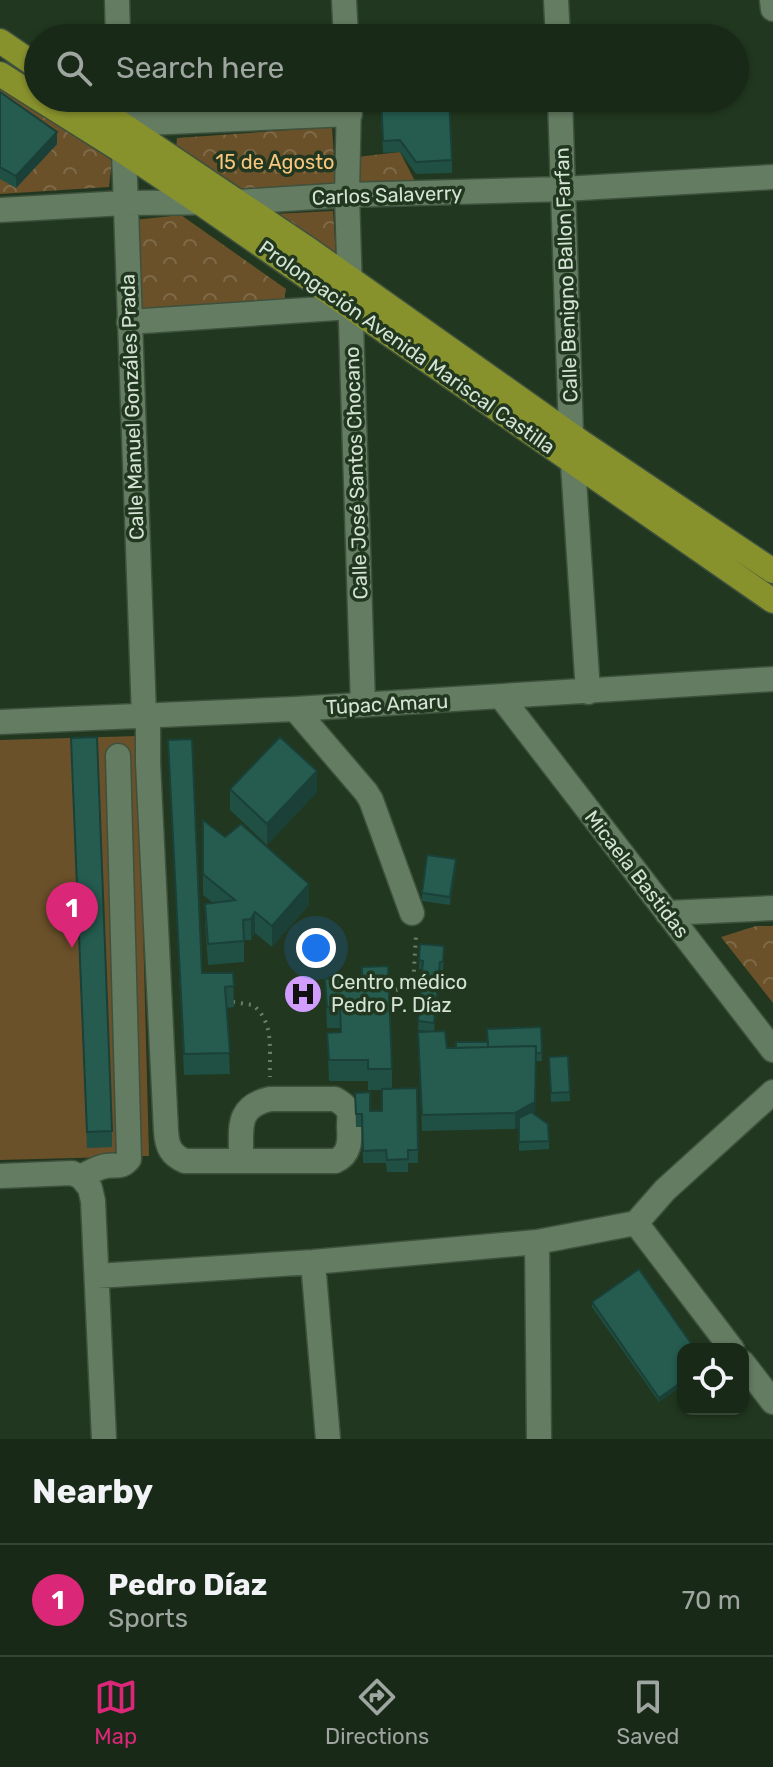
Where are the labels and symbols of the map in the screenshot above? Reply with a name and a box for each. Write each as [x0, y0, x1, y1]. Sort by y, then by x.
street label: Calle Benigno Ballon Farfan [550, 147, 582, 403]
park label: 15 de Agosto [216, 150, 335, 174]
street label: Carlos Salaverry [311, 180, 463, 210]
street label: Prolongación Avenida Mariscal Castilla [254, 235, 560, 459]
street label: Calle Manuel Gonzáles Prada [115, 274, 149, 540]
street label: Calle José Santos Chocano [340, 346, 372, 600]
street label: Túpac Amaru [325, 689, 449, 719]
street label: Micaela Bastidas [580, 805, 694, 943]
pin: 1 [46, 882, 98, 948]
your location [296, 928, 336, 968]
place label: Centro médico Pedro P. Díaz [331, 970, 467, 1017]
hospital icon: Centro médico Pedro P. Díaz [282, 973, 324, 1015]

